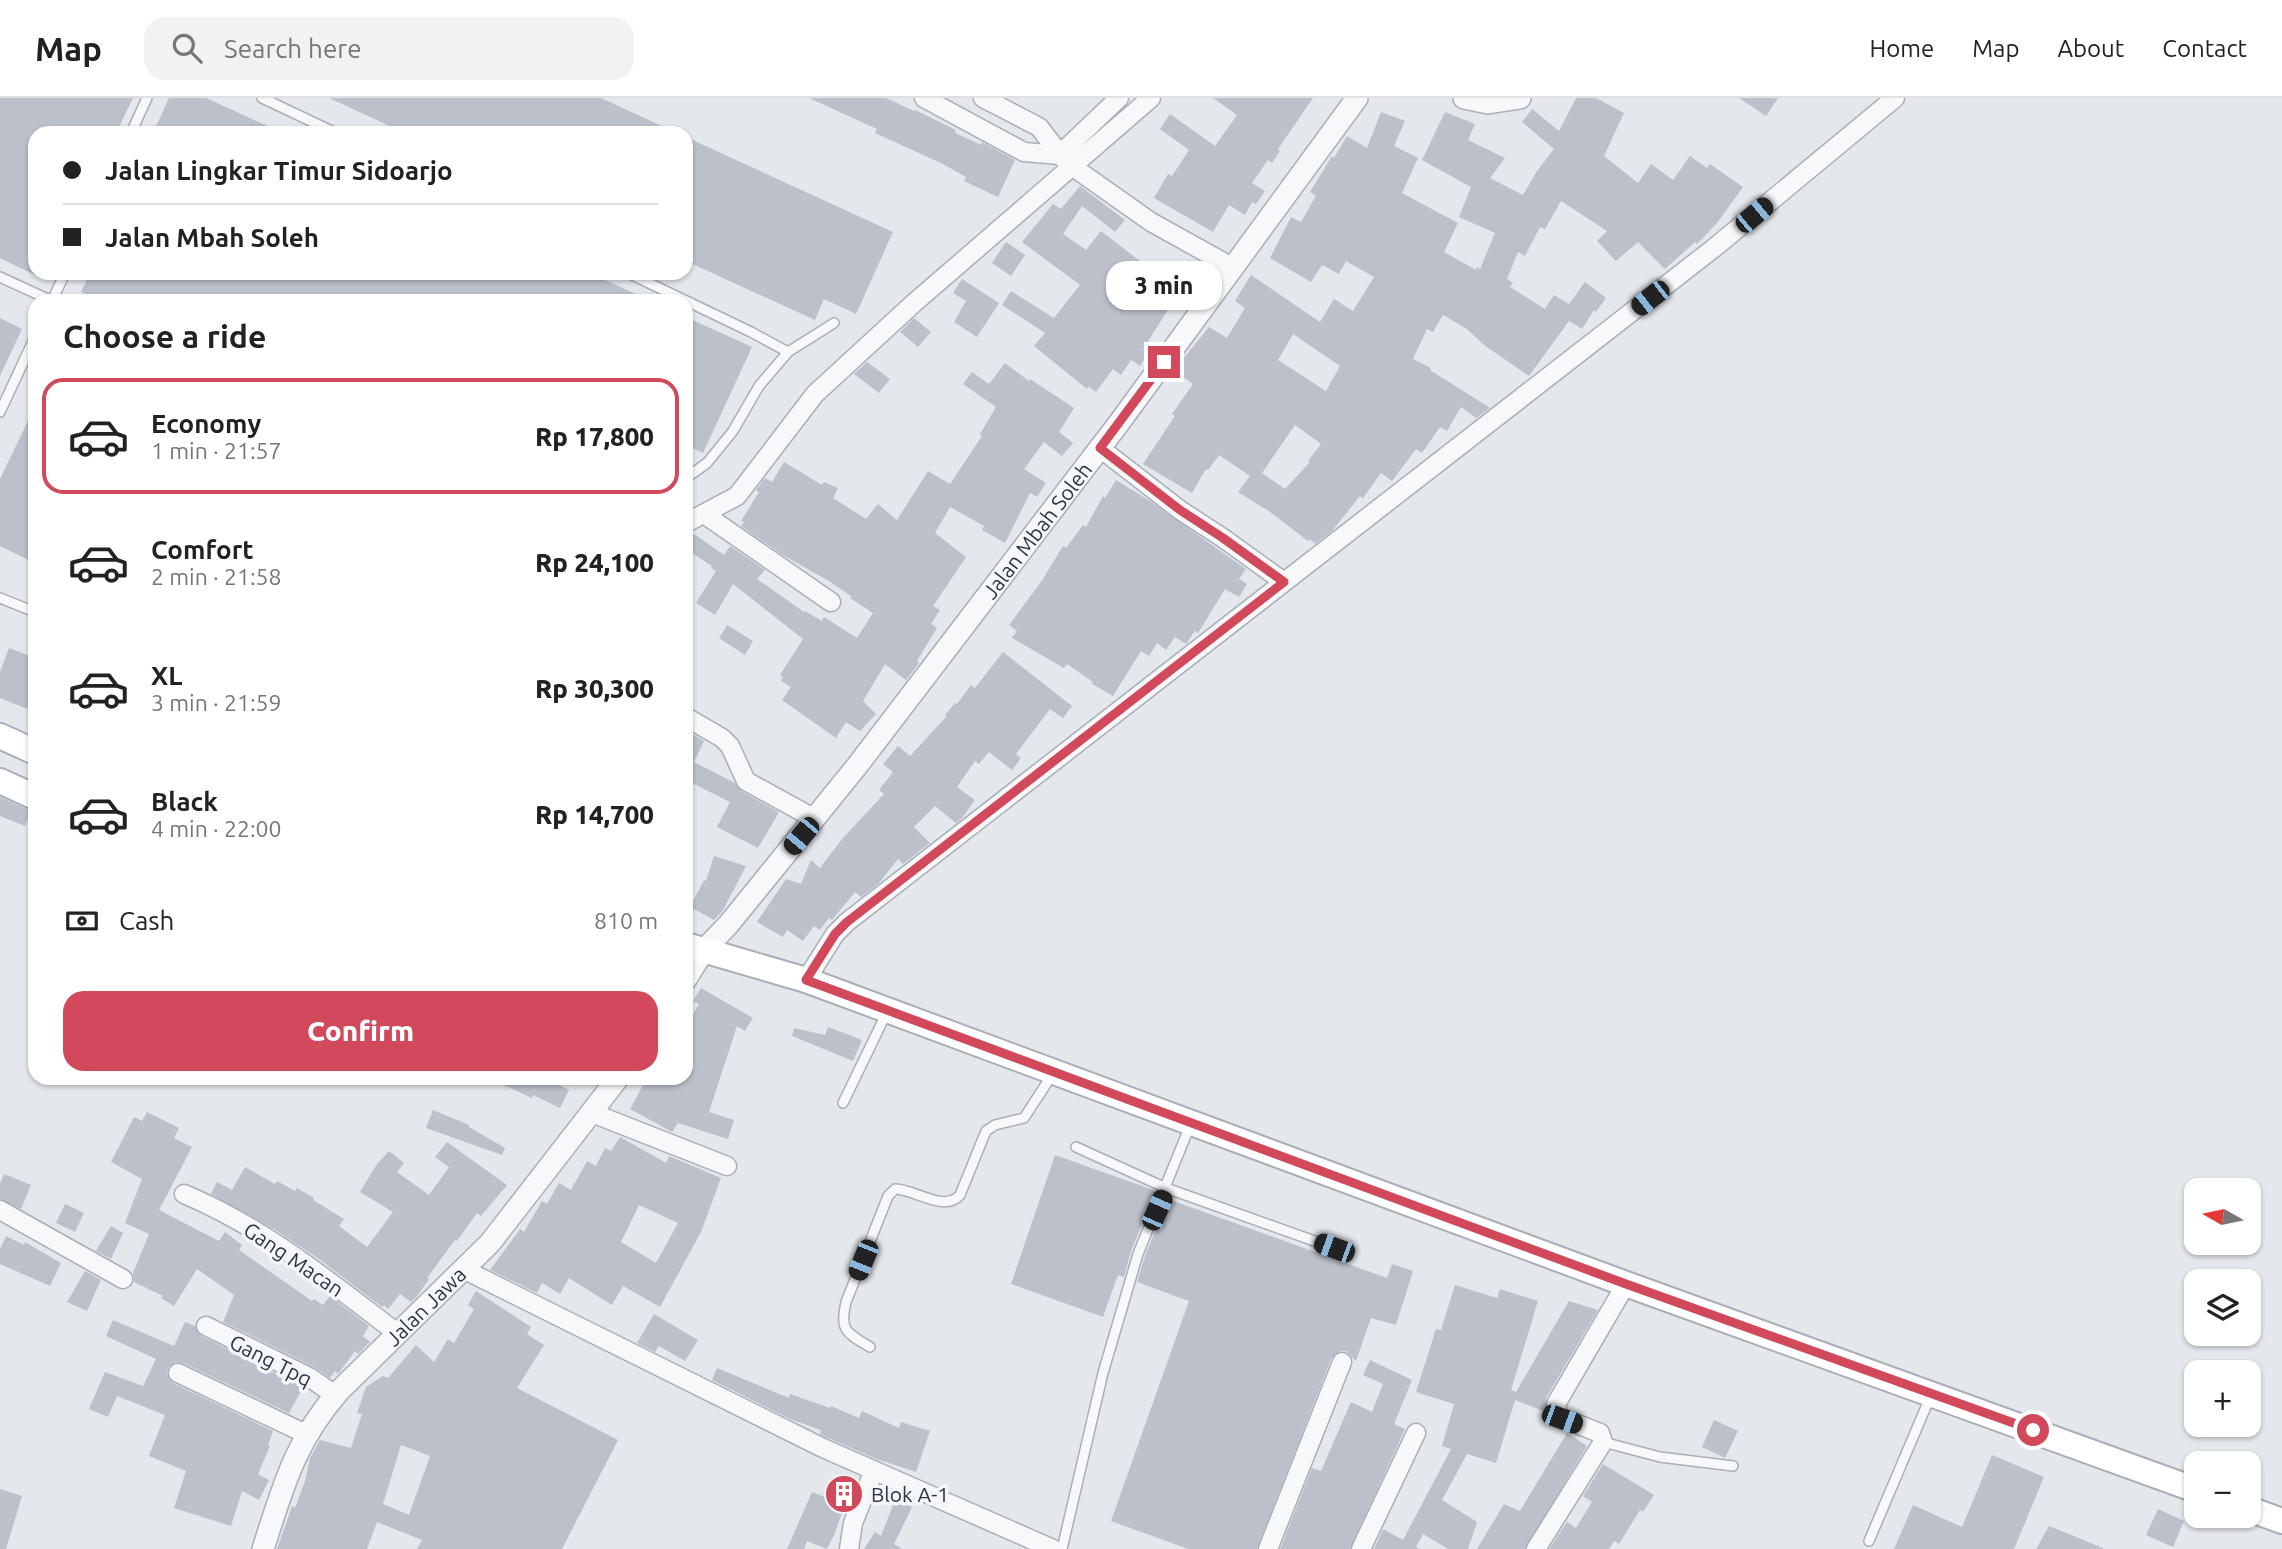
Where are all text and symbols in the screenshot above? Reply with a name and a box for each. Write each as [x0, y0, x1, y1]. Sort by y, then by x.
search box [144, 17, 634, 80]
icon: search [168, 29, 206, 67]
text: Map [35, 30, 102, 67]
text: Search here [224, 34, 362, 63]
text: Home [1869, 35, 1934, 62]
text: Map [1972, 35, 2019, 62]
text: About [2057, 35, 2124, 62]
text: Contact [2162, 35, 2247, 62]
text: Jalan Lingkar Timur Sidoarjo [105, 156, 453, 185]
car [1732, 193, 1777, 237]
text: Jalan Mbah Soleh [105, 223, 319, 252]
callout: 3 min [1106, 260, 1222, 310]
text: 3 min [1135, 273, 1193, 298]
car [1627, 277, 1674, 319]
text: Choose a ride [63, 318, 266, 354]
route end [1148, 346, 1180, 378]
icon: car [67, 405, 130, 468]
text: Economy [151, 409, 261, 438]
text: Rp 17,800 [535, 422, 654, 451]
text: 1 min · 21:57 [151, 438, 282, 463]
street label: Jalan Mbah Soleh [977, 458, 1097, 603]
icon: car [67, 531, 130, 594]
text: Comfort [151, 535, 254, 564]
text: Rp 24,100 [535, 548, 654, 577]
text: 2 min · 21:58 [151, 564, 282, 589]
icon: car [67, 657, 130, 720]
text: XL [151, 661, 182, 690]
text: Rp 30,300 [535, 674, 654, 703]
text: 3 min · 21:59 [151, 690, 282, 715]
icon: car [67, 783, 130, 846]
text: Black [151, 787, 218, 816]
text: Rp 14,700 [535, 800, 654, 829]
car [780, 813, 823, 859]
text: 4 min · 22:00 [151, 816, 282, 841]
icon: cash [63, 902, 101, 940]
text: Cash [119, 906, 174, 935]
text: 810 m [594, 908, 658, 933]
button: Confirm [63, 991, 658, 1071]
north arrow [2184, 1178, 2261, 1255]
map controls [2184, 1178, 2261, 1528]
car [1139, 1187, 1176, 1233]
street label: Gang Macan [240, 1217, 348, 1301]
car [1311, 1231, 1358, 1265]
car [846, 1237, 881, 1283]
street label: Jalan Jawa [381, 1262, 471, 1351]
button: layers [2184, 1269, 2261, 1346]
street label: Gang Tpq [226, 1329, 316, 1391]
button: + [2184, 1360, 2261, 1437]
car [1539, 1402, 1586, 1436]
route start [2017, 1414, 2049, 1446]
button: − [2184, 1451, 2261, 1528]
building icon: Blok A-1 [823, 1473, 865, 1515]
place label: Blok A-1 [871, 1482, 949, 1506]

